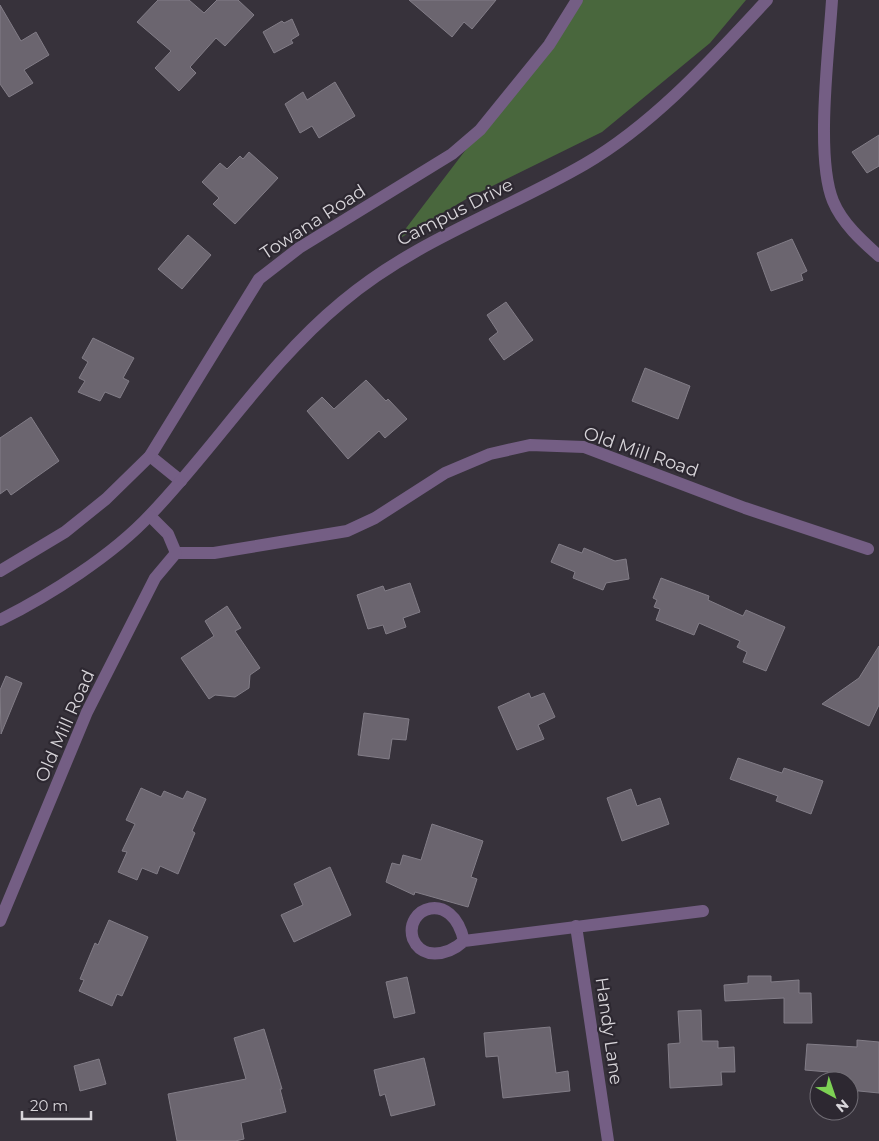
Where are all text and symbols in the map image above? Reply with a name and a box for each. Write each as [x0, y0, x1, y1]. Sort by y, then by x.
street label: Campus Drive [393, 173, 517, 251]
street label: Towana Road [256, 180, 370, 264]
street label: Old Mill Road [581, 422, 701, 482]
street label: Old Mill Road [30, 667, 100, 785]
street label: Handy Lane [591, 976, 627, 1086]
north arrow [809, 1071, 859, 1121]
scale bar [22, 1088, 91, 1120]
text: N [832, 1095, 852, 1116]
text: 20 m [30, 1096, 68, 1115]

